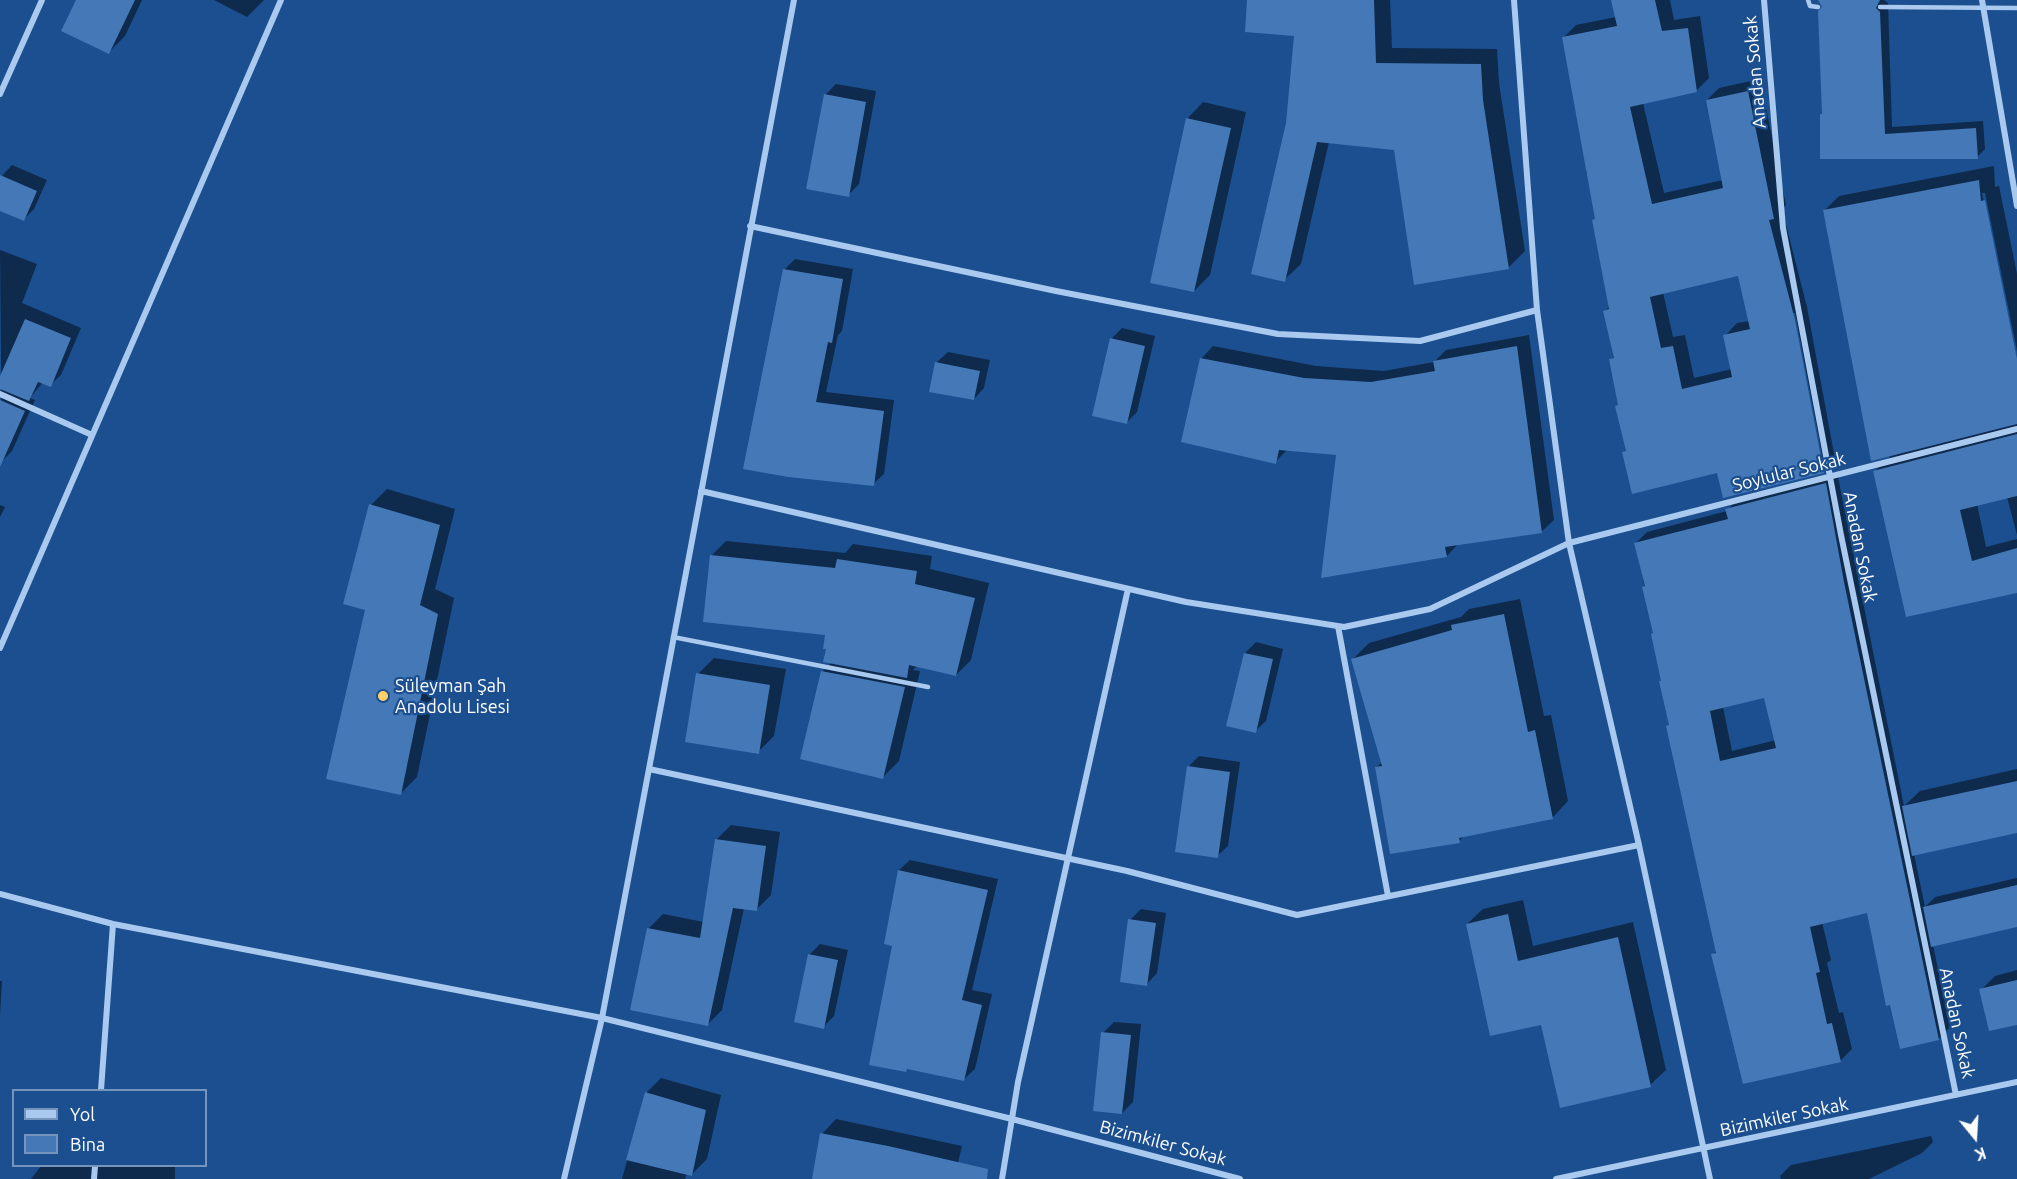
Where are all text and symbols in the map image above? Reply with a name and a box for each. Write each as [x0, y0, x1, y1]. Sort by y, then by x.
street label: Anadan Sokak [1739, 15, 1771, 129]
street label: Soylular Sokak [1730, 447, 1848, 497]
street label: Anadan Sokak [1839, 490, 1881, 604]
place label: Süleyman Şah Anadolu Lisesi [395, 675, 510, 718]
marker: Süleyman Şah Anadolu Lisesi [376, 689, 390, 703]
street label: Anadan Sokak [1935, 966, 1979, 1080]
legend [12, 1089, 207, 1167]
street label: Bizimkiler Sokak [1718, 1093, 1850, 1141]
text: Yol [70, 1104, 95, 1124]
north arrow [1945, 1107, 2005, 1167]
street label: Bizimkiler Sokak [1097, 1116, 1229, 1170]
text: Bina [70, 1134, 105, 1154]
text: K [1973, 1144, 1988, 1164]

